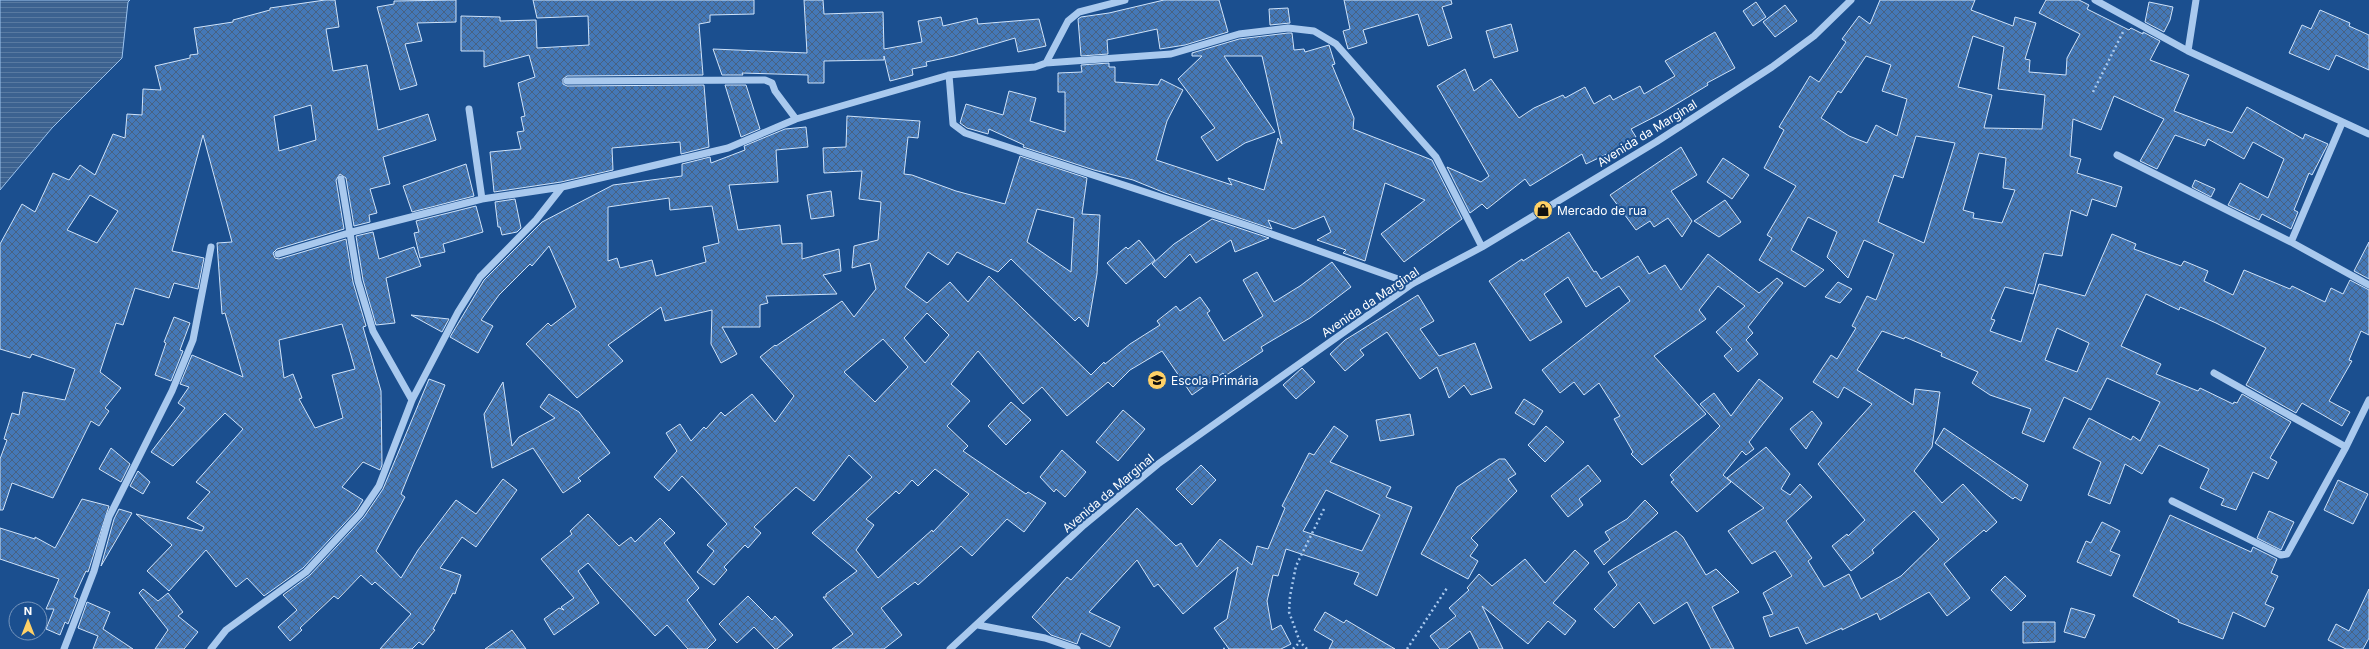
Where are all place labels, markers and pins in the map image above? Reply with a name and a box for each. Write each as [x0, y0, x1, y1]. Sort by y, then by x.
shop icon: Mercado de rua [1532, 199, 1554, 221]
place label: Mercado de rua [1557, 203, 1647, 218]
school or university icon: Escola Primária [1146, 369, 1168, 391]
place label: Escola Primária [1171, 373, 1259, 388]

